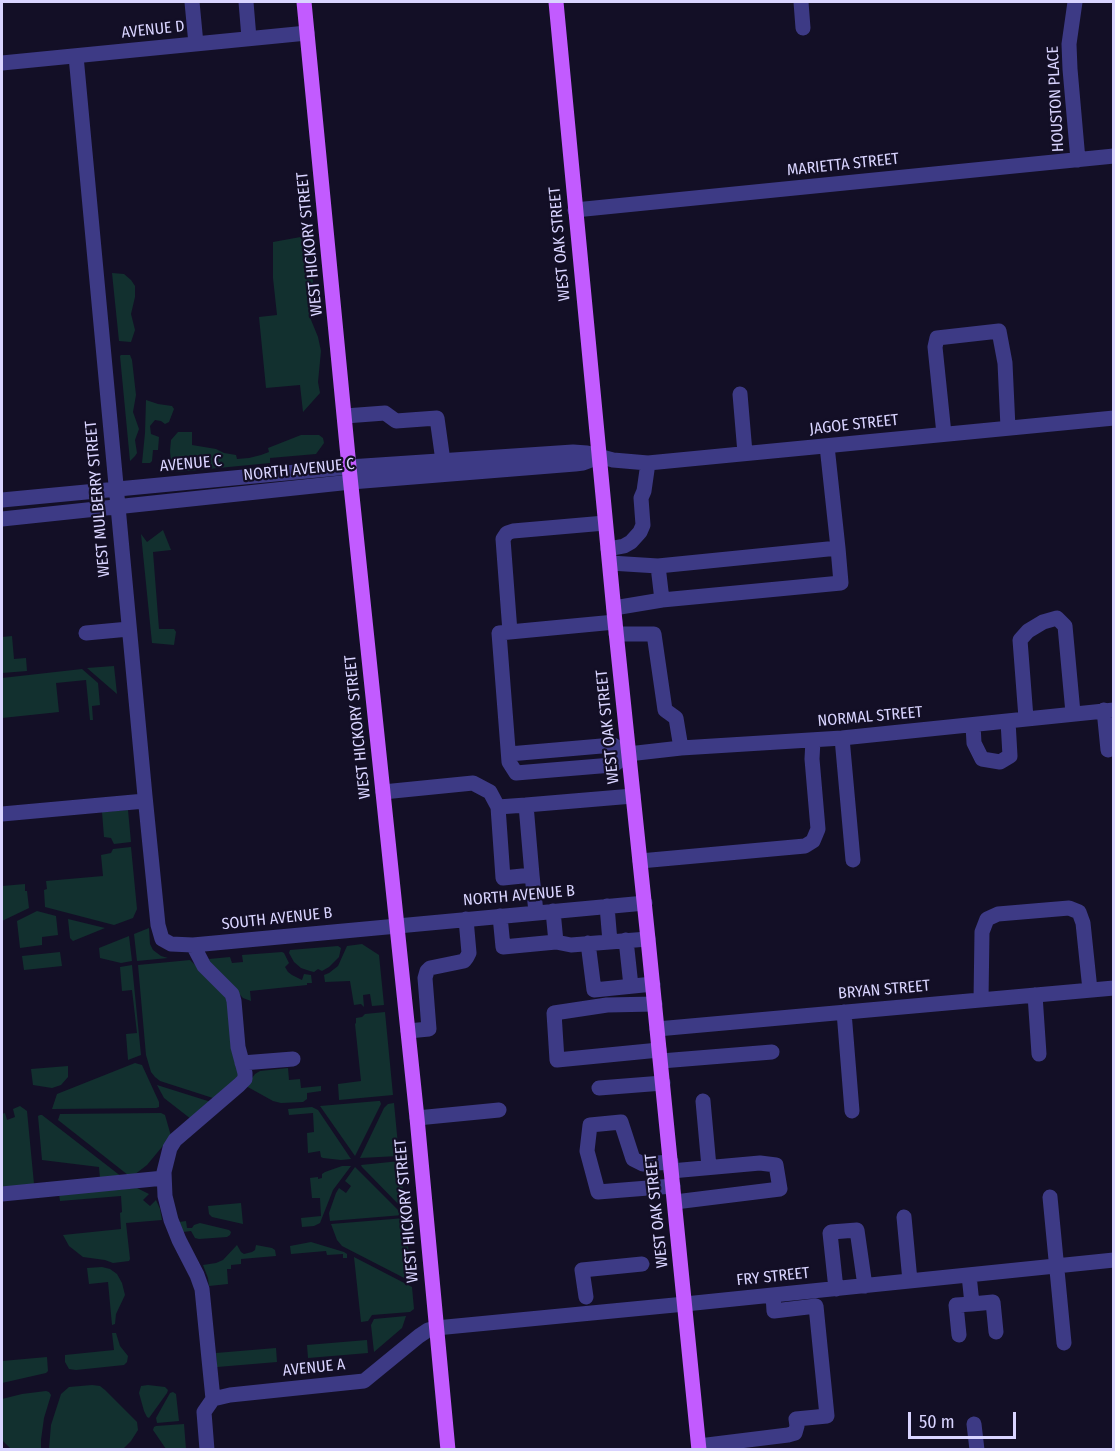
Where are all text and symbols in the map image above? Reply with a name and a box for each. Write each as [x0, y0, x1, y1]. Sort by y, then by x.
street label: AVENUE D [120, 17, 186, 43]
street label: HOUSTON PLACE [1044, 45, 1068, 153]
street label: MARIETTA STREET [786, 150, 900, 180]
street label: WEST HICKORY STREET [293, 171, 327, 317]
street label: WEST OAK STREET [545, 186, 575, 302]
street label: JAGOE STREET [809, 411, 899, 439]
street label: WEST MULBERRY STREET [82, 420, 114, 578]
street label: AVENUE C [159, 452, 223, 476]
street label: NORTH AVENUE C [243, 455, 355, 485]
street label: WEST HICKORY STREET [341, 654, 375, 800]
street label: WEST OAK STREET [592, 669, 624, 785]
street label: NORMAL STREET [817, 703, 923, 731]
street label: NORTH AVENUE B [462, 882, 576, 910]
street label: SOUTH AVENUE B [221, 904, 333, 934]
street label: BRYAN STREET [837, 976, 931, 1004]
street label: WEST HICKORY STREET [391, 1138, 423, 1284]
street label: WEST OAK STREET [641, 1153, 673, 1269]
street label: FRY STREET [736, 1264, 810, 1290]
street label: AVENUE A [282, 1355, 346, 1381]
scale bar [911, 1400, 1019, 1438]
text: 50 m [919, 1411, 955, 1433]

